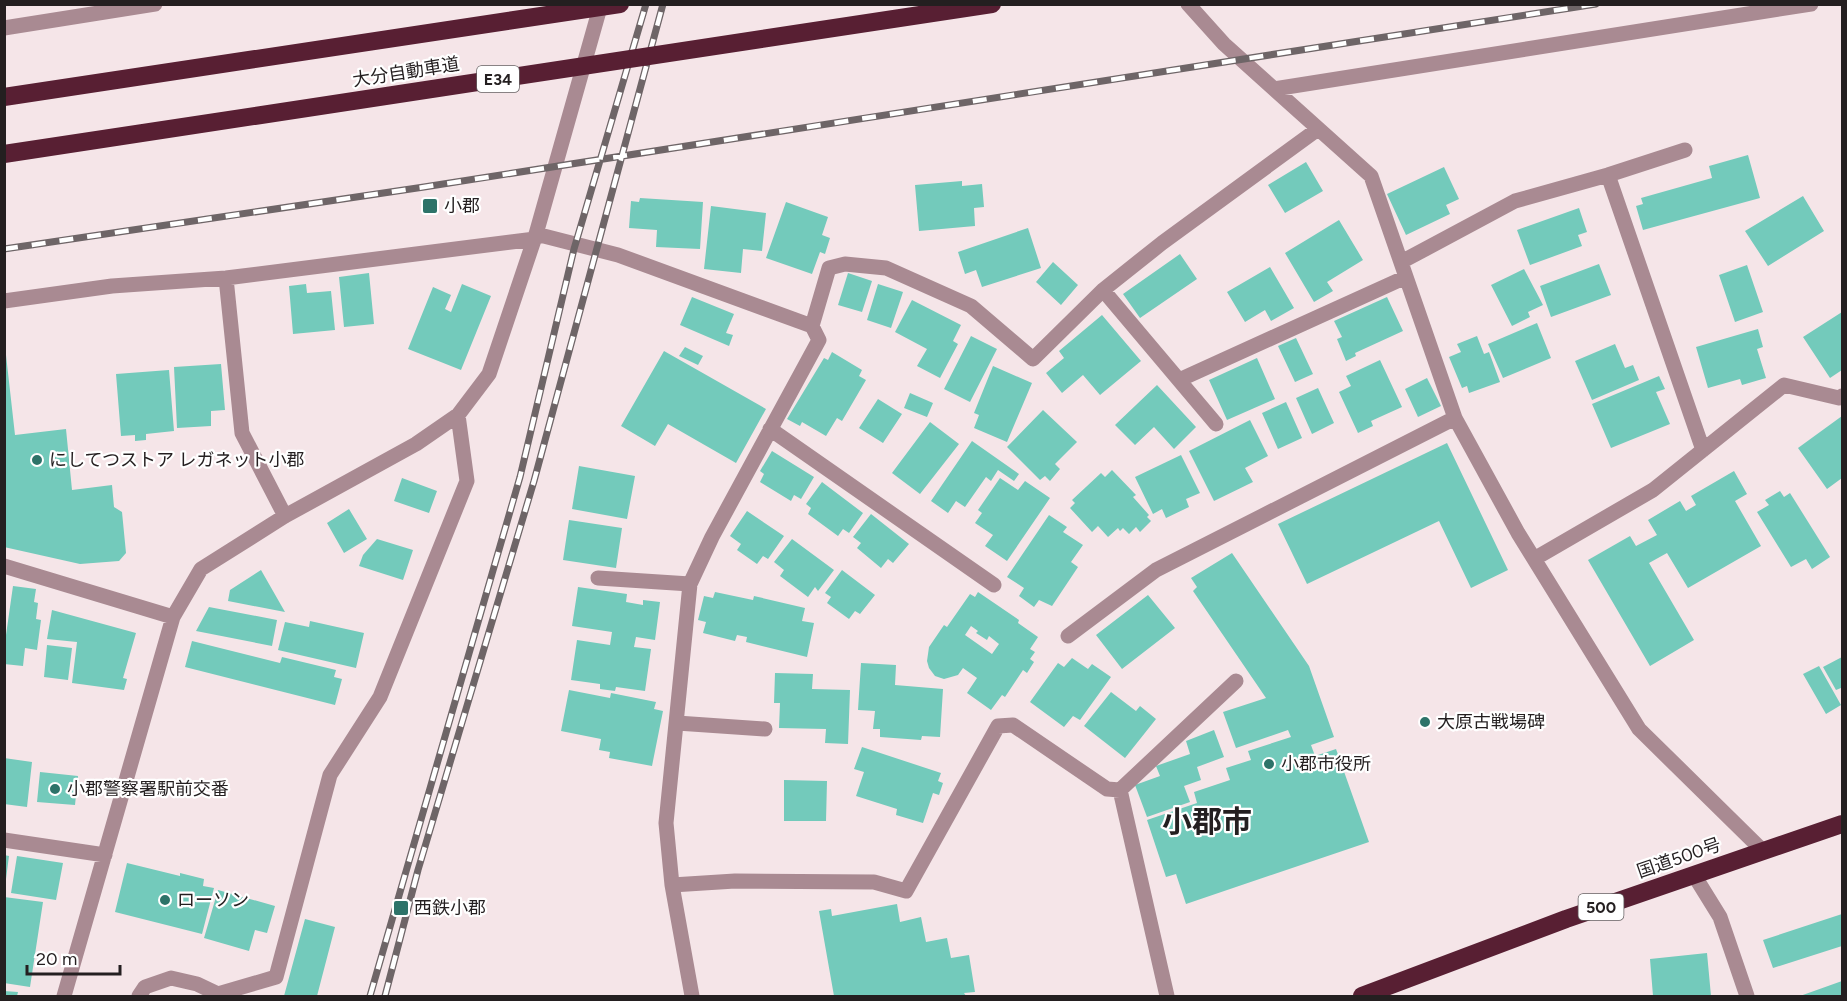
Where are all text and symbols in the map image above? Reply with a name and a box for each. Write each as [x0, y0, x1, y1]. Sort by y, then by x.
street label: 大分自動車道 [351, 53, 461, 91]
road number: E34 [477, 66, 519, 92]
place label: 小郡 [444, 195, 480, 217]
marker: 小郡 [421, 197, 439, 215]
place label: にしてつストア レガネット小郡 [49, 449, 305, 471]
marker: にしてつストア レガネット小郡 [30, 453, 44, 467]
place label: 大原古戦場碑 [1437, 711, 1545, 733]
marker: 大原古戦場碑 [1418, 715, 1432, 729]
place label: 小郡市役所 [1281, 753, 1371, 775]
marker: 小郡市役所 [1262, 757, 1276, 771]
place label: 小郡警察署駅前交番 [67, 778, 229, 800]
marker: 小郡警察署駅前交番 [48, 782, 62, 796]
district label: 小郡市 [1162, 803, 1252, 840]
street label: 国道500号 [1634, 833, 1724, 883]
place label: ローソン [177, 889, 249, 911]
marker: ローソン [158, 893, 172, 907]
road number: 500 [1578, 894, 1624, 920]
place label: 西鉄小郡 [414, 897, 486, 919]
marker: 西鉄小郡 [392, 899, 410, 917]
scale bar [27, 938, 120, 976]
text: 20 m [36, 948, 77, 970]

